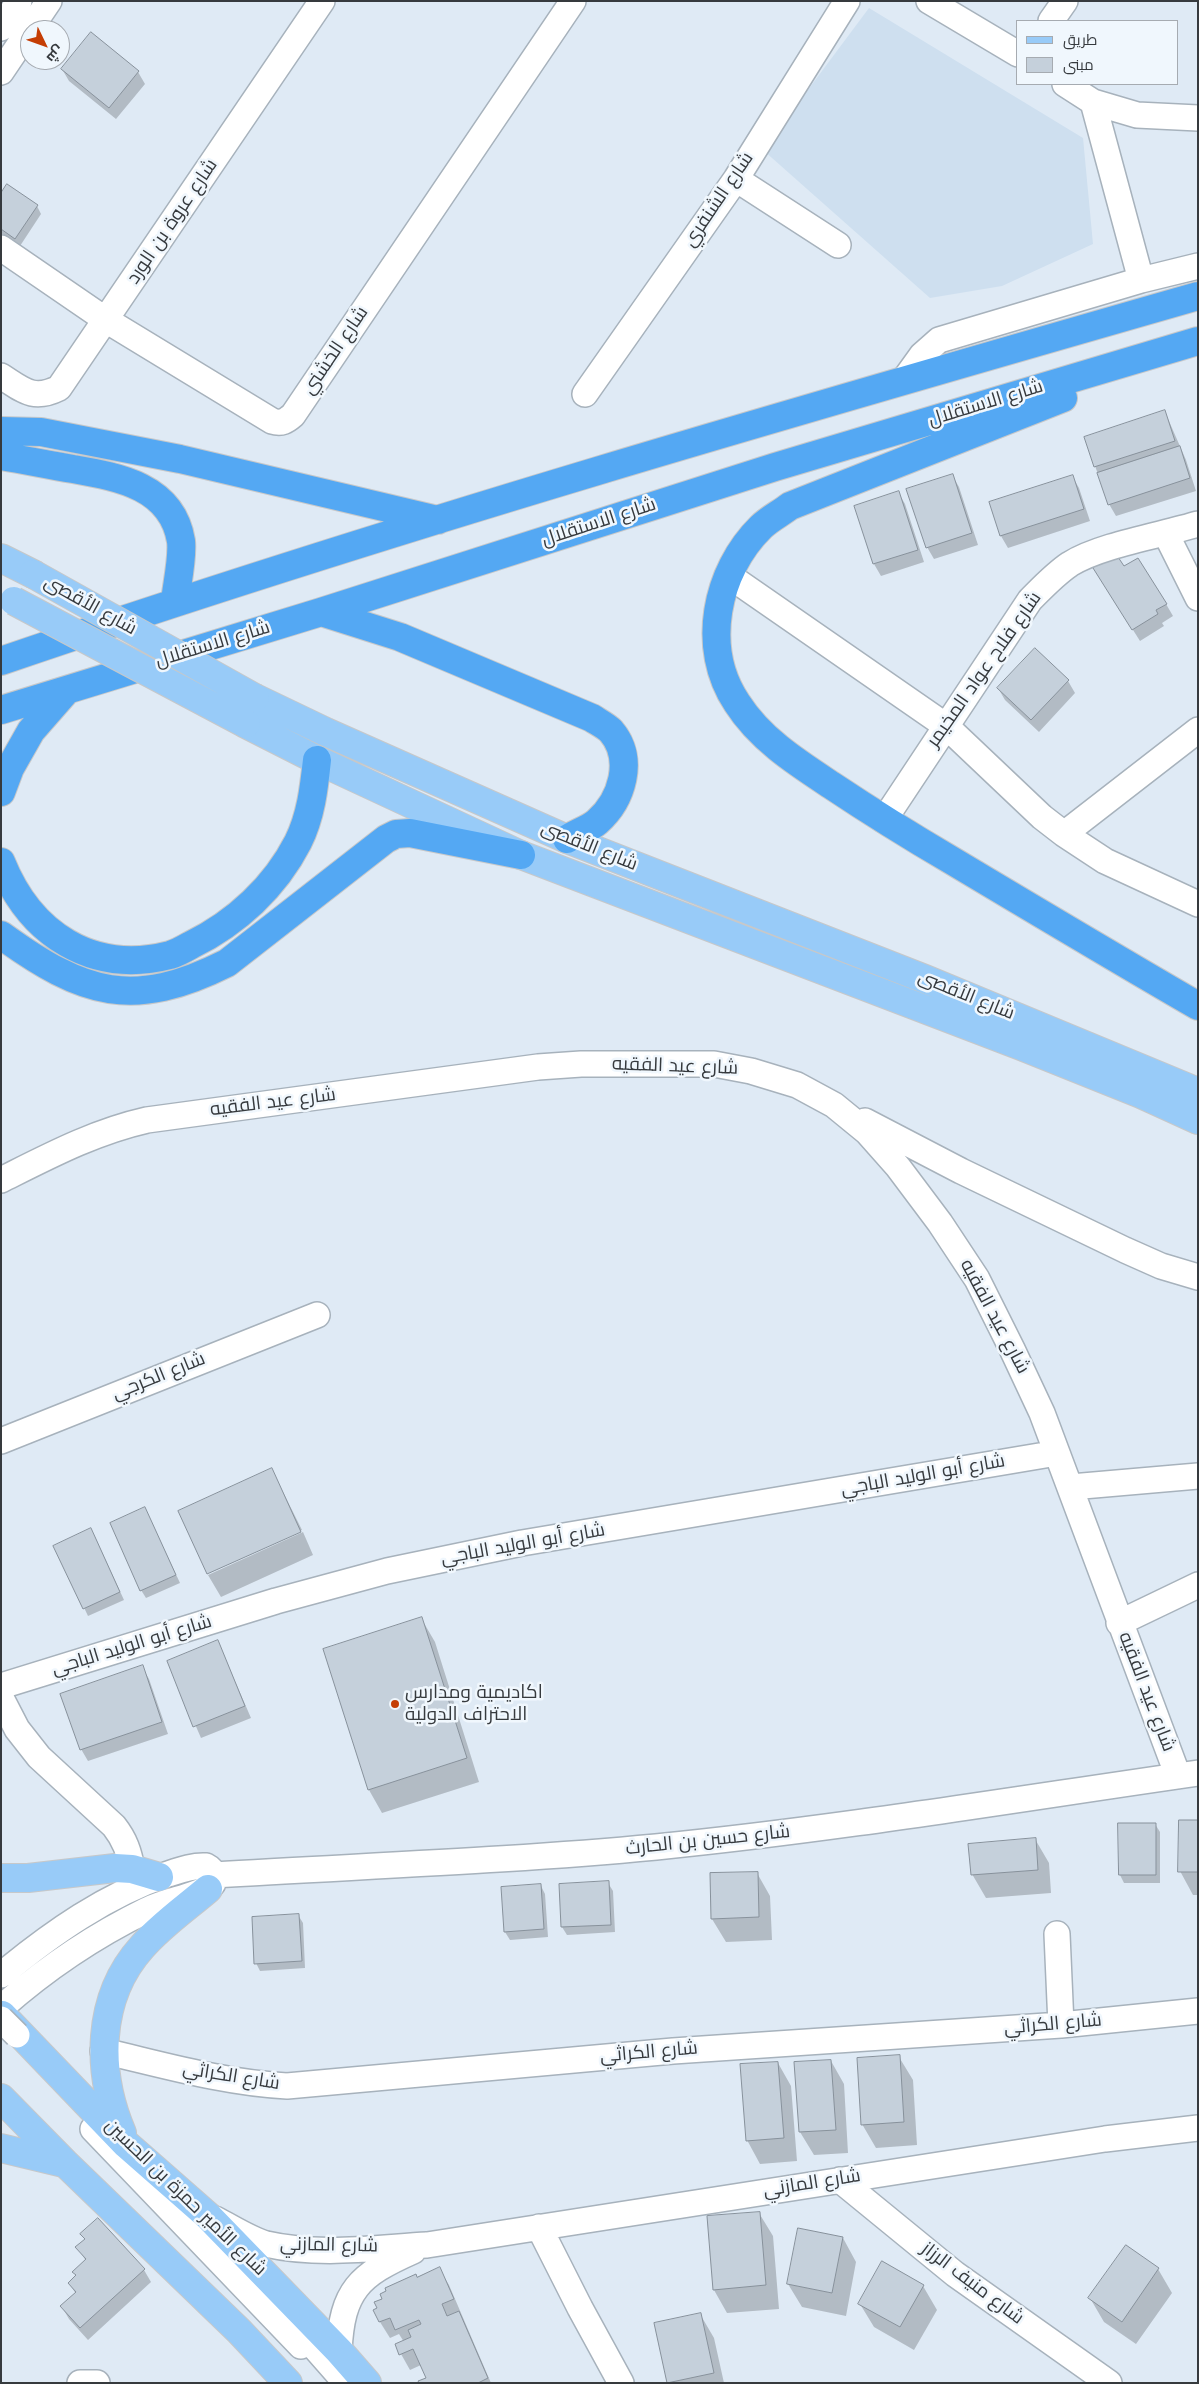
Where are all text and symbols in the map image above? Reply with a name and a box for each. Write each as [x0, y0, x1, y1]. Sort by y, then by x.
north arrow [20, 20, 70, 70]
legend [1016, 20, 1179, 85]
text: طريق [1063, 29, 1097, 51]
text: ش [42, 41, 69, 68]
text: مبنى [1063, 54, 1094, 76]
street label: شارع الشنفري [679, 148, 759, 252]
street label: شارع عروة بن الورد [123, 155, 223, 289]
street label: شارع الخشني [298, 302, 374, 400]
street label: شارع الاستقلال [926, 376, 1046, 432]
street label: شارع الاستقلال [539, 494, 659, 552]
street label: شارع الأقصى [40, 571, 140, 641]
street label: شارع فلاح عواد المخيمر [923, 588, 1047, 752]
street label: شارع الاستقلال [153, 617, 273, 673]
street label: شارع الأقصى [537, 817, 641, 877]
street label: شارع الأقصى [914, 966, 1018, 1026]
street label: شارع عيد الفقيه [611, 1053, 739, 1081]
street label: شارع عيد الفقيه [209, 1084, 337, 1122]
street label: شارع عيد الفقيه [954, 1256, 1034, 1378]
street label: شارع الكرجي [109, 1348, 209, 1406]
street label: شارع أبو الوليد الباجي [839, 1450, 1007, 1502]
street label: شارع أبو الوليد الباجي [439, 1519, 607, 1571]
street label: شارع أبو الوليد الباجي [49, 1611, 215, 1681]
street label: شارع عيد الفقيه [1113, 1629, 1179, 1755]
place label: اكاديمية ومدارس الاحتراف الدولية [405, 1682, 543, 1726]
marker: اكاديمية ومدارس الاحتراف الدولية [389, 1698, 401, 1710]
street label: شارع حسين بن الحارث [625, 1821, 791, 1861]
street label: شارع الكراثي [1003, 2009, 1103, 2041]
street label: شارع الكراثي [599, 2037, 699, 2069]
street label: شارع الكراثي [181, 2058, 281, 2096]
street label: شارع الأمير حمزة بن الحسين [99, 2115, 271, 2281]
street label: شارع المازني [762, 2165, 862, 2203]
street label: شارع المازني [280, 2234, 378, 2258]
street label: شارع منيف الرزاز [916, 2238, 1028, 2330]

